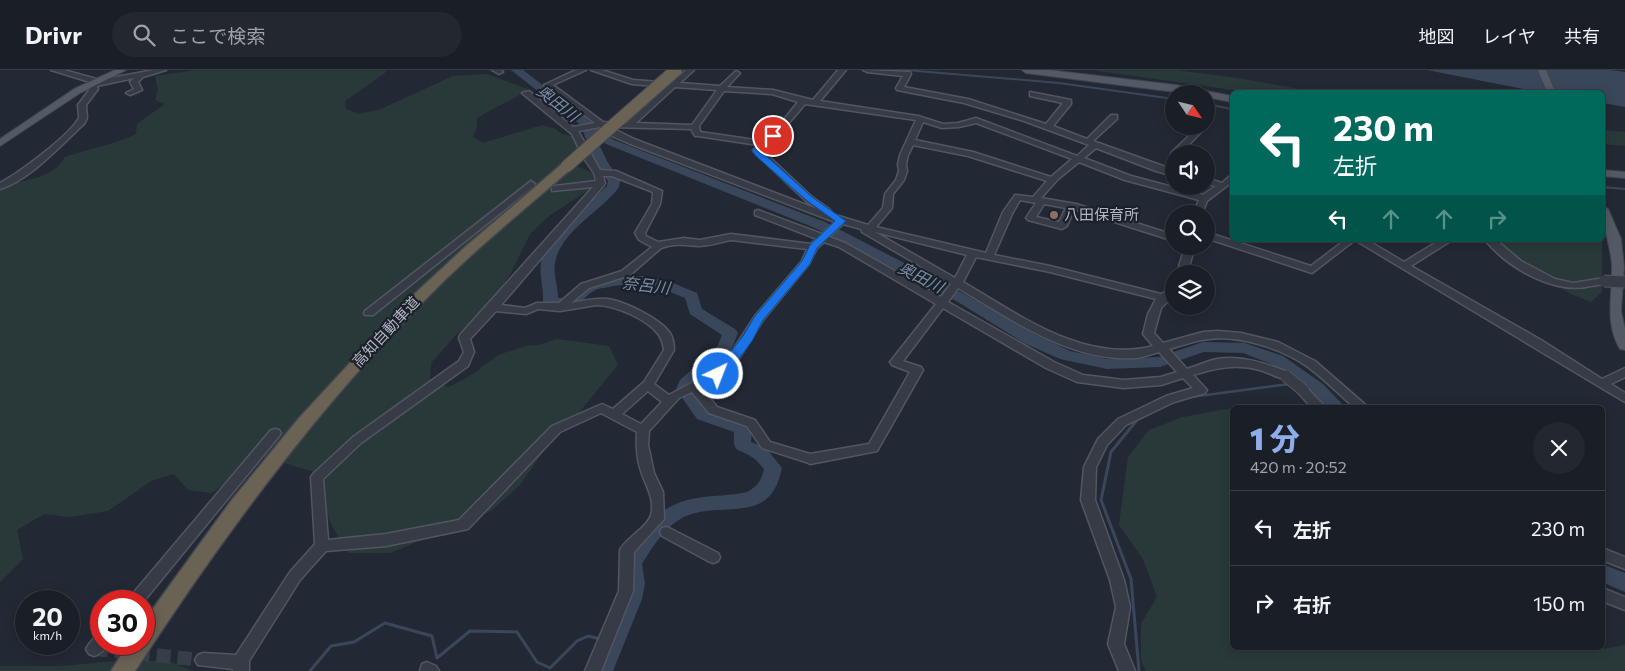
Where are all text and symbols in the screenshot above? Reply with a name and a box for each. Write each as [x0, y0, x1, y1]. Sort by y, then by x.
search box [112, 12, 462, 57]
text: Drivr [25, 20, 82, 49]
icon: search [130, 21, 158, 49]
text: ここで検索 [170, 24, 265, 47]
text: 地図 [1419, 25, 1455, 47]
text: レイヤ [1483, 25, 1536, 47]
text: 共有 [1564, 25, 1600, 47]
water label: 奥田川 [534, 80, 585, 126]
north arrow [1165, 85, 1215, 135]
map controls [1165, 85, 1215, 315]
text: 230 m [1333, 105, 1434, 148]
icon: left [1250, 110, 1315, 175]
pin [752, 115, 794, 157]
icon: arrive [759, 122, 787, 150]
button: sound [1165, 145, 1215, 195]
text: 左折 [1333, 152, 1377, 179]
place label: 八田保育所 [1064, 205, 1139, 223]
button: search [1165, 205, 1215, 255]
icon: left [1324, 205, 1352, 233]
icon: ahead [1377, 205, 1405, 233]
icon: ahead [1430, 205, 1458, 233]
icon: right [1483, 205, 1511, 233]
marker: 八田保育所 [1048, 209, 1060, 221]
water label: 奥田川 [896, 257, 949, 297]
button: layers [1165, 265, 1215, 315]
water label: 奈呂川 [621, 272, 673, 297]
street label: 高知自動車道 [348, 292, 423, 370]
position arrow [691, 347, 743, 399]
text: 1 分 [1250, 419, 1300, 456]
button: close [1533, 422, 1585, 474]
text: 420 m · 20:52 [1250, 457, 1347, 476]
icon: left [1250, 514, 1278, 542]
text: 230 m [1531, 517, 1585, 540]
text: 左折 [1293, 518, 1331, 541]
icon: right [1250, 589, 1278, 617]
speed limit sign: 30 [90, 590, 155, 655]
text: 150 m [1533, 592, 1585, 615]
text: 右折 [1293, 593, 1331, 616]
text: 20 [32, 601, 63, 631]
text: km/h [33, 628, 62, 642]

